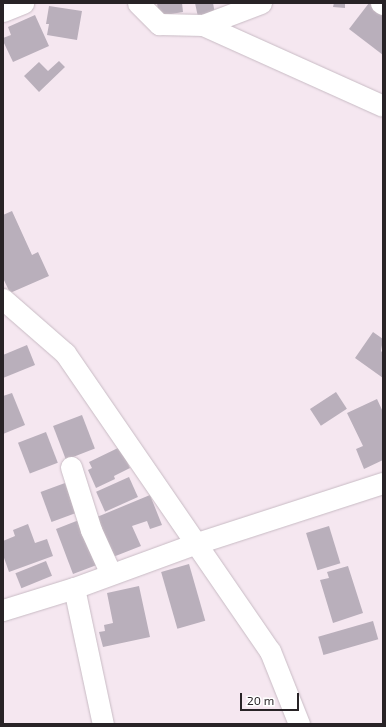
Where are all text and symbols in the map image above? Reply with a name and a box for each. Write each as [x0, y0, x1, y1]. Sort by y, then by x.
scale bar [242, 685, 301, 711]
text: 20 m [247, 693, 274, 707]

